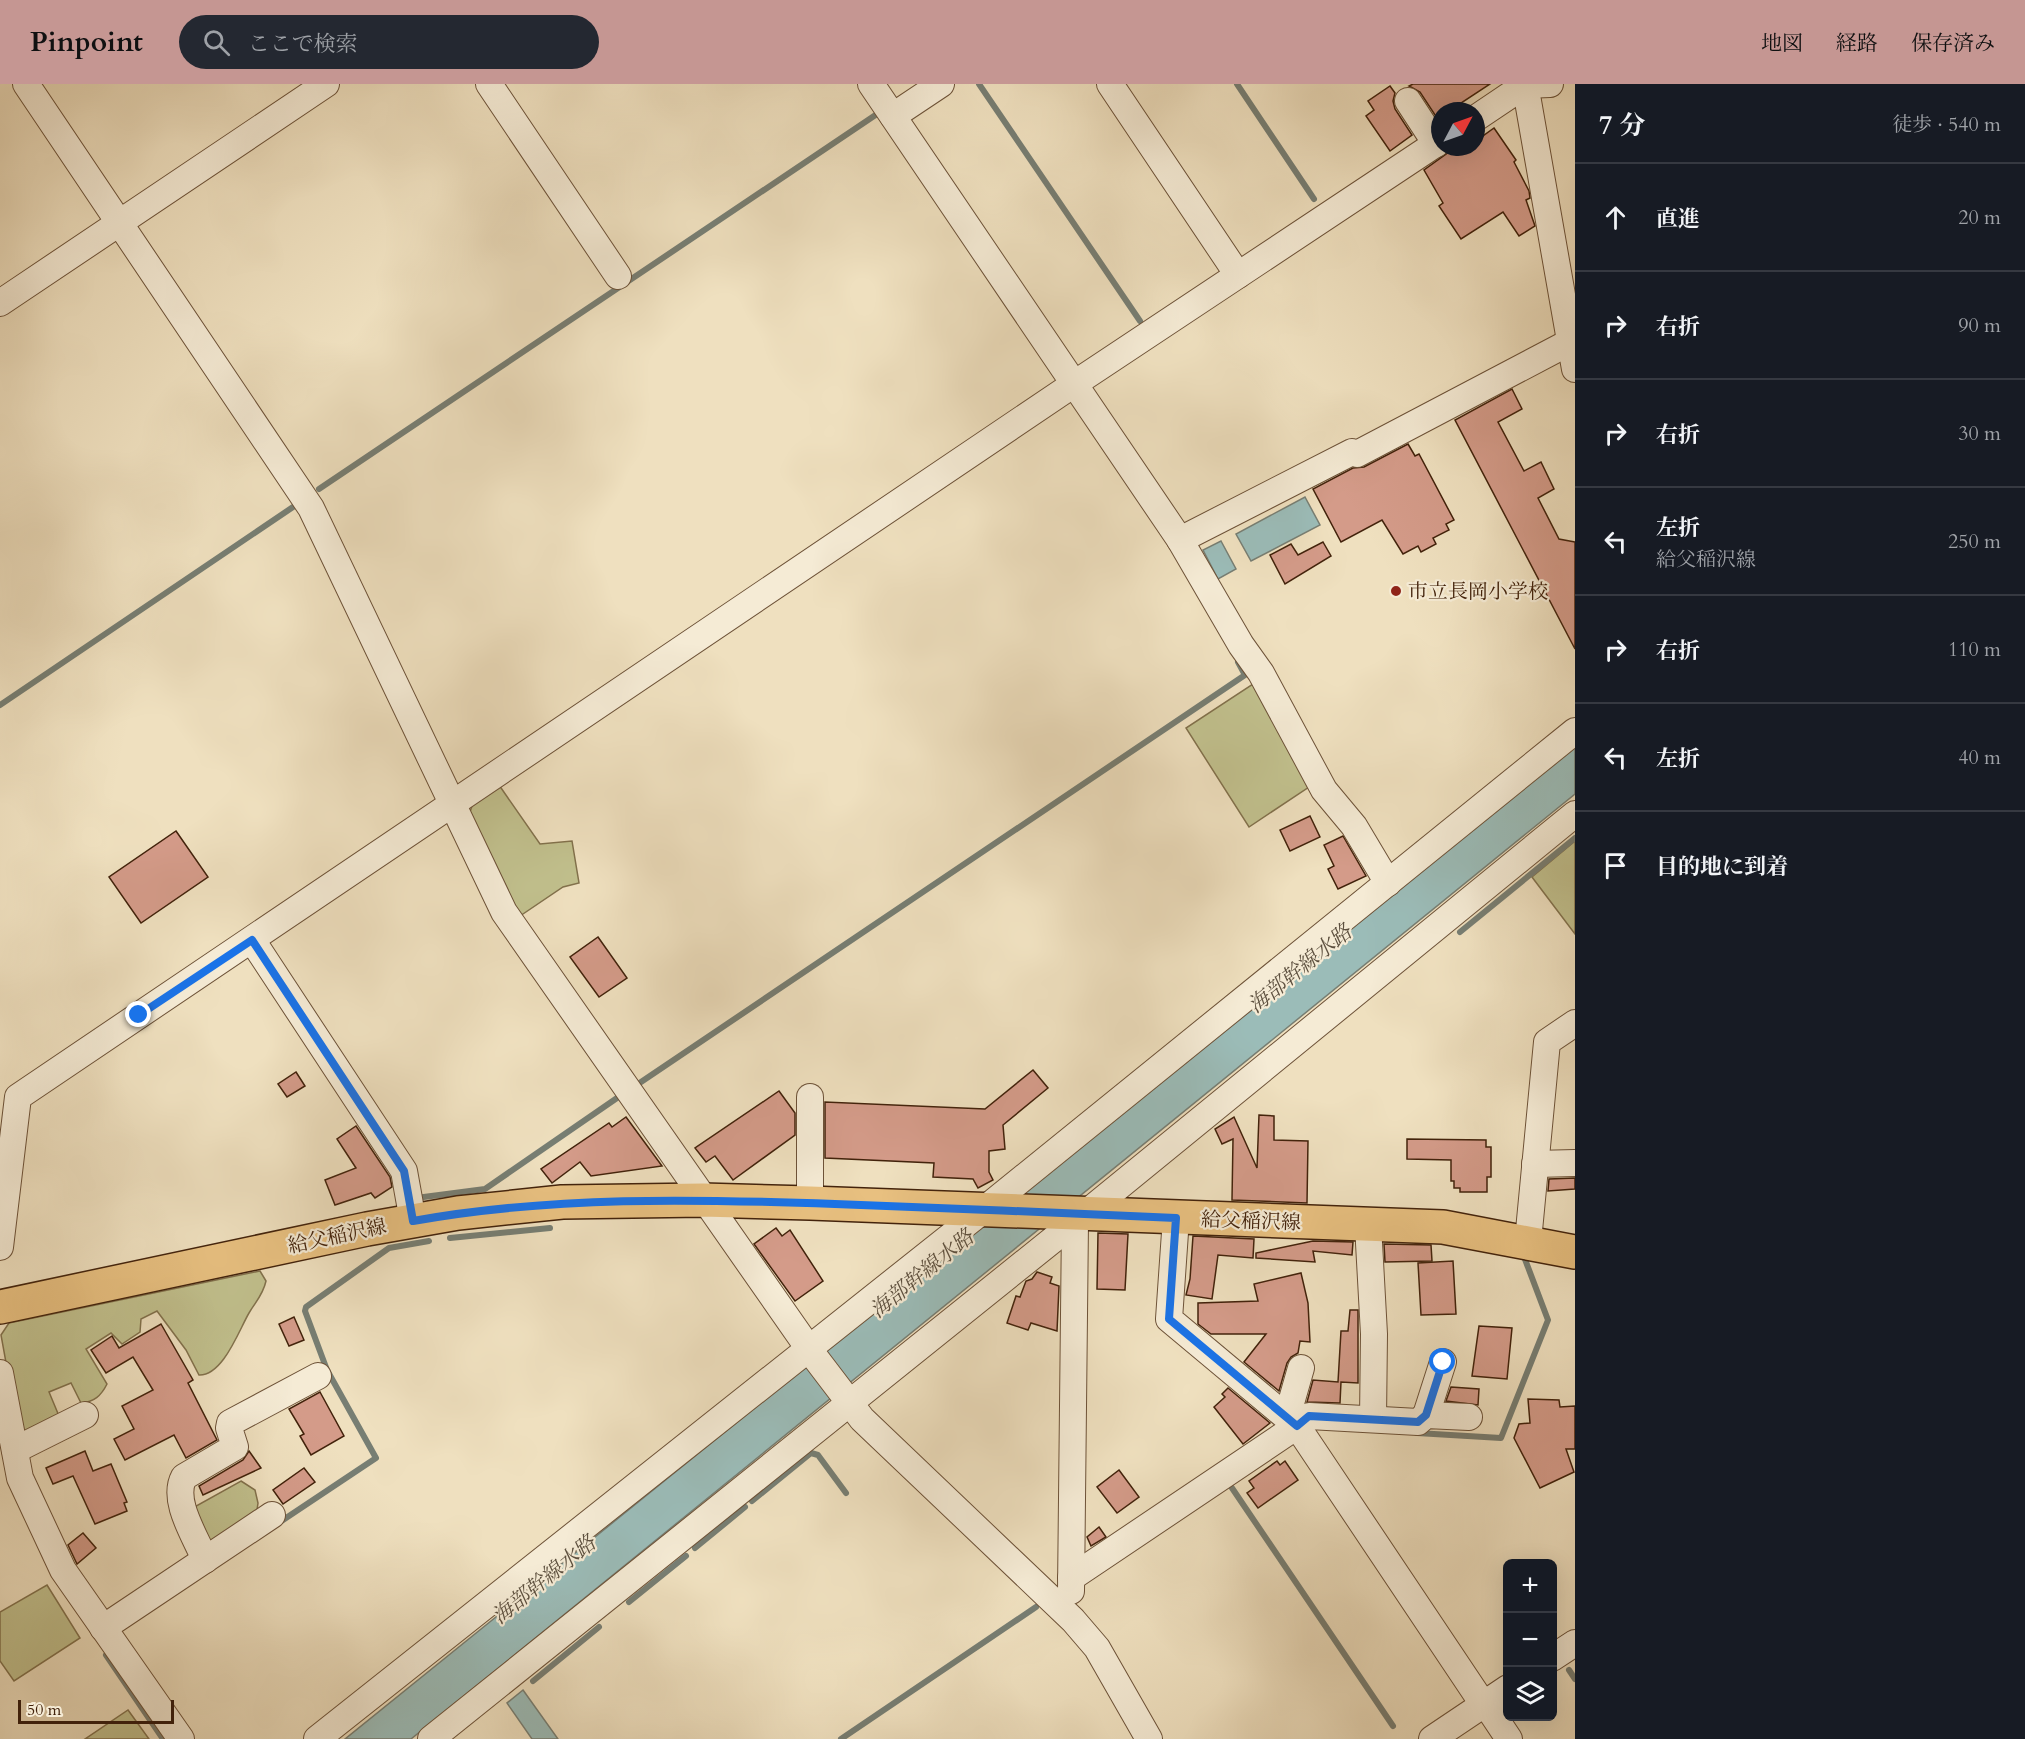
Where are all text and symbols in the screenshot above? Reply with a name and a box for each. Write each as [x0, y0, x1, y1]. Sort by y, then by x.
search box [179, 15, 599, 69]
text: Pinpoint [30, 23, 143, 61]
icon: search [200, 26, 233, 59]
text: ここで検索 [248, 29, 358, 59]
text: 地図 [1761, 29, 1803, 58]
text: 経路 [1836, 29, 1878, 58]
text: 保存済み [1911, 29, 1995, 58]
north arrow [1431, 102, 1485, 156]
text: 7 分 [1599, 108, 1645, 143]
text: 徒歩 · 540 m [1892, 111, 2001, 138]
icon: ahead [1599, 201, 1632, 234]
text: 直進 [1656, 204, 1700, 234]
text: 20 m [1958, 204, 2001, 231]
icon: right [1599, 309, 1632, 342]
text: 右折 [1656, 312, 1700, 342]
text: 90 m [1958, 312, 2001, 339]
icon: right [1599, 417, 1632, 450]
text: 右折 [1656, 420, 1700, 450]
text: 30 m [1958, 420, 2001, 447]
text: 左折 [1656, 513, 1700, 543]
icon: left [1599, 525, 1632, 558]
text: 250 m [1948, 528, 2001, 555]
text: 給父稲沢線 [1656, 546, 1756, 573]
place label: 市立長岡小学校 [1408, 578, 1548, 605]
marker: 市立長岡小学校 [1389, 584, 1403, 598]
icon: right [1599, 633, 1632, 666]
text: 右折 [1656, 636, 1700, 666]
text: 110 m [1948, 636, 2001, 663]
icon: left [1599, 741, 1632, 774]
text: 左折 [1656, 744, 1700, 774]
text: 40 m [1958, 744, 2001, 771]
icon: arrive [1599, 849, 1632, 882]
text: 目的地に到着 [1656, 852, 1788, 882]
water label: 海部幹線水路 [1242, 917, 1360, 1020]
route end [125, 1001, 151, 1027]
street label: 給父稲沢線 [1201, 1206, 1301, 1236]
street label: 給父稲沢線 [285, 1212, 389, 1260]
water label: 海部幹線水路 [864, 1222, 982, 1325]
route start [1429, 1348, 1455, 1374]
water label: 海部幹線水路 [486, 1528, 604, 1631]
map controls [1503, 1559, 1557, 1721]
button: + [1503, 1559, 1557, 1613]
button: − [1503, 1613, 1557, 1667]
button: layers [1503, 1667, 1557, 1721]
scale bar [18, 1697, 174, 1724]
text: 50 m [27, 1699, 61, 1721]

